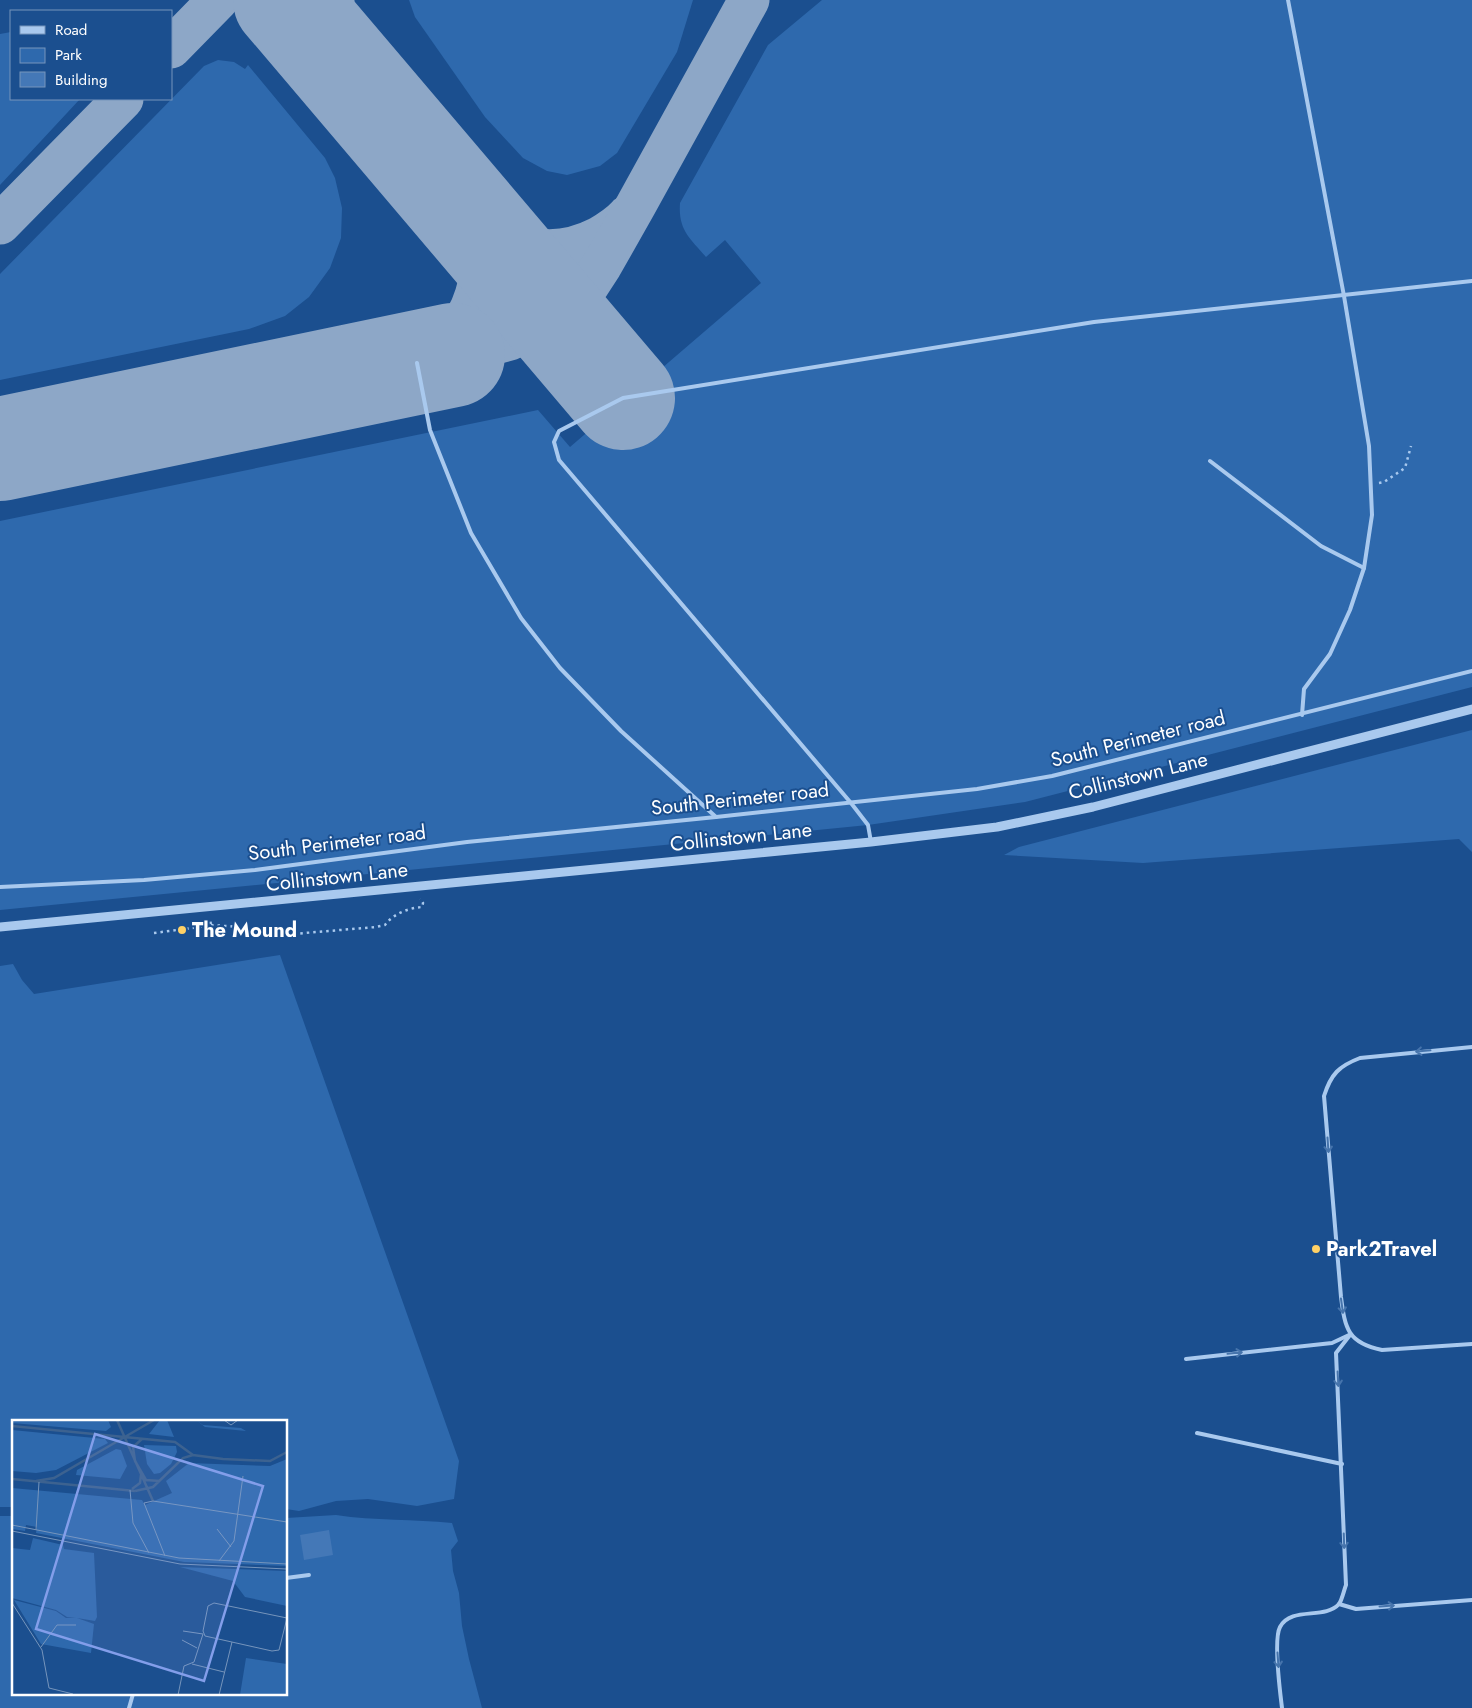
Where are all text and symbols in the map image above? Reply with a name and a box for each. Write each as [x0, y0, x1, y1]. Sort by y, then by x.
legend [10, 10, 172, 100]
text: Road [55, 19, 87, 41]
text: Park [55, 44, 82, 66]
text: Building [55, 69, 107, 91]
street label: South Perimeter road [1048, 703, 1228, 775]
street label: Collinstown Lane [1065, 745, 1211, 807]
street label: South Perimeter road [650, 775, 830, 823]
street label: Collinstown Lane [669, 815, 813, 859]
street label: South Perimeter road [247, 818, 427, 868]
street label: Collinstown Lane [265, 855, 409, 899]
place label: The Mound [192, 916, 297, 945]
marker: The Mound [176, 924, 188, 936]
one-way arrow [1416, 1046, 1432, 1056]
one-way arrow [1323, 1136, 1332, 1152]
place label: Park2Travel [1326, 1235, 1437, 1264]
marker: Park2Travel [1310, 1243, 1322, 1255]
one-way arrow [1337, 1298, 1347, 1314]
one-way arrow [1227, 1348, 1243, 1358]
one-way arrow [1333, 1371, 1342, 1387]
inset map [12, 1420, 288, 1696]
one-way arrow [1340, 1533, 1349, 1549]
one-way arrow [1379, 1602, 1395, 1611]
one-way arrow [1274, 1651, 1283, 1667]

